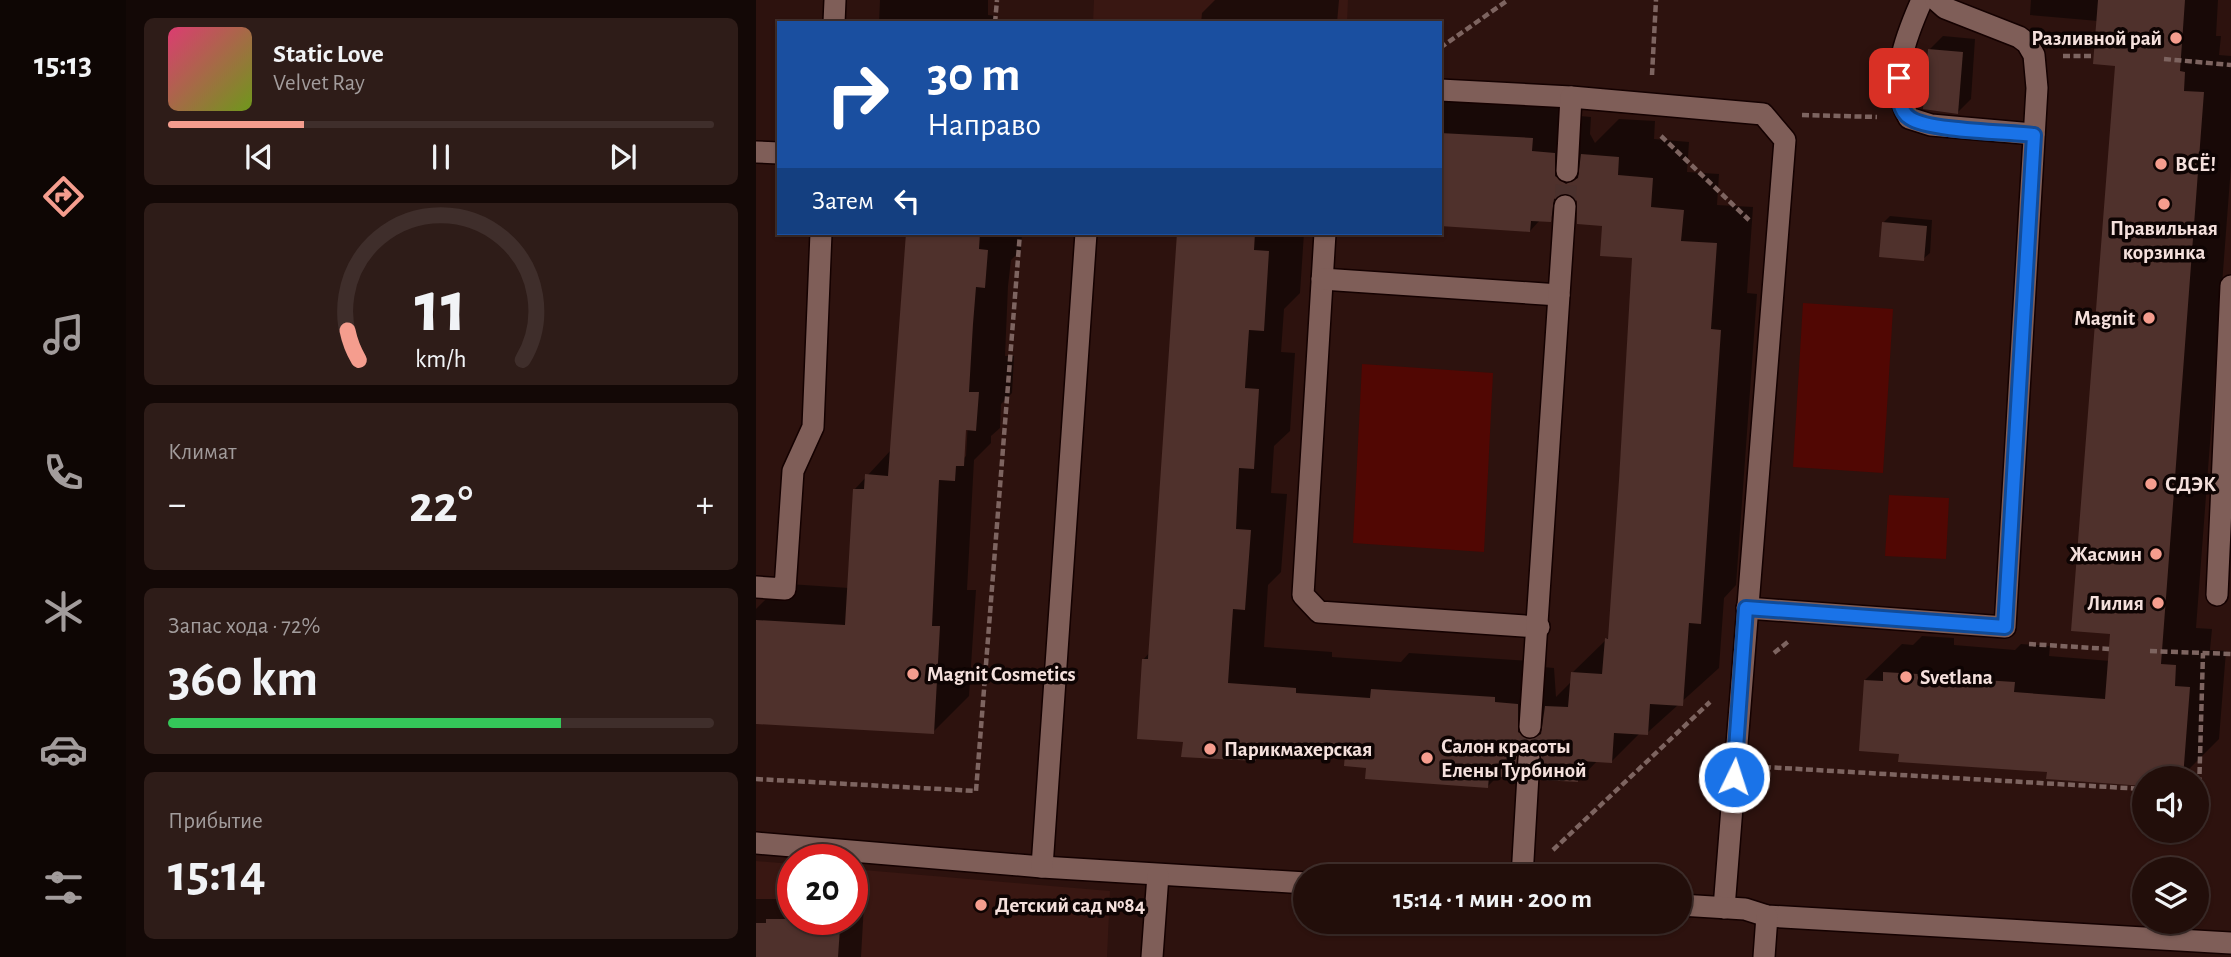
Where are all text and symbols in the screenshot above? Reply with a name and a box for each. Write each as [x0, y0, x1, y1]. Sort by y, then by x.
place label: Разливной рай [2031, 28, 2162, 49]
marker: Разливной рай [2168, 30, 2184, 46]
text: Static Love [273, 41, 384, 67]
text: 15:13 [34, 48, 92, 80]
pin [1869, 48, 1929, 108]
icon: right [812, 49, 903, 140]
text: 30 m [927, 51, 1021, 100]
icon: arrive [1880, 59, 1918, 97]
text: Velvet Ray [273, 72, 365, 95]
text: Направо [927, 109, 1041, 141]
icon: previous [240, 138, 278, 176]
icon: pause [422, 138, 460, 176]
icon: next [604, 138, 642, 176]
place label: ВСЁ! [2175, 153, 2216, 175]
marker: ВСЁ! [2153, 156, 2169, 172]
icon: directions [39, 172, 88, 221]
icon: left [888, 182, 926, 220]
text: Затем [812, 188, 874, 214]
marker: Правильная корзинка [2156, 196, 2172, 212]
place label: Правильная корзинка [2110, 218, 2218, 263]
text: 11 [415, 272, 467, 345]
place label: Magnit [2074, 308, 2135, 329]
icon: music [39, 310, 88, 359]
marker: Magnit [2141, 310, 2157, 326]
text: km/h [415, 347, 467, 372]
text: Климат [168, 441, 237, 464]
icon: phone [39, 448, 88, 497]
place label: СДЭК [2165, 474, 2216, 495]
marker: СДЭК [2143, 476, 2159, 492]
text: 22° [409, 479, 473, 531]
text: − [168, 486, 186, 524]
text: + [696, 486, 714, 524]
place label: Жасмин [2069, 544, 2142, 565]
marker: Жасмин [2148, 546, 2164, 562]
icon: climate [39, 587, 88, 636]
place label: Лилия [2087, 593, 2144, 614]
marker: Лилия [2150, 595, 2166, 611]
text: Запас хода · 72% [168, 615, 320, 638]
text: 360 km [168, 653, 318, 705]
place label: Magnit Cosmetics [927, 664, 1076, 685]
marker: Magnit Cosmetics [905, 666, 921, 682]
place label: Svetlana [1920, 667, 1993, 688]
marker: Svetlana [1898, 669, 1914, 685]
icon: car [39, 725, 88, 774]
place label: Салон красоты Елены Турбиной [1441, 736, 1587, 781]
place label: Парикмахерская [1224, 739, 1372, 760]
position arrow [1697, 740, 1771, 814]
marker: Парикмахерская [1202, 741, 1218, 757]
marker: Салон красоты Елены Турбиной [1419, 750, 1435, 766]
map controls [2132, 766, 2209, 934]
button: sound [2132, 766, 2209, 843]
text: Прибытие [168, 810, 263, 833]
speed limit sign: 20 [777, 844, 868, 935]
text: 15:14 [168, 848, 266, 900]
button: layers [2132, 857, 2209, 934]
icon: filters [39, 863, 88, 912]
text: 15:14 · 1 мин · 200 m [1393, 886, 1592, 912]
place label: Детский сад №84 [995, 895, 1145, 916]
marker: Детский сад №84 [973, 897, 989, 913]

